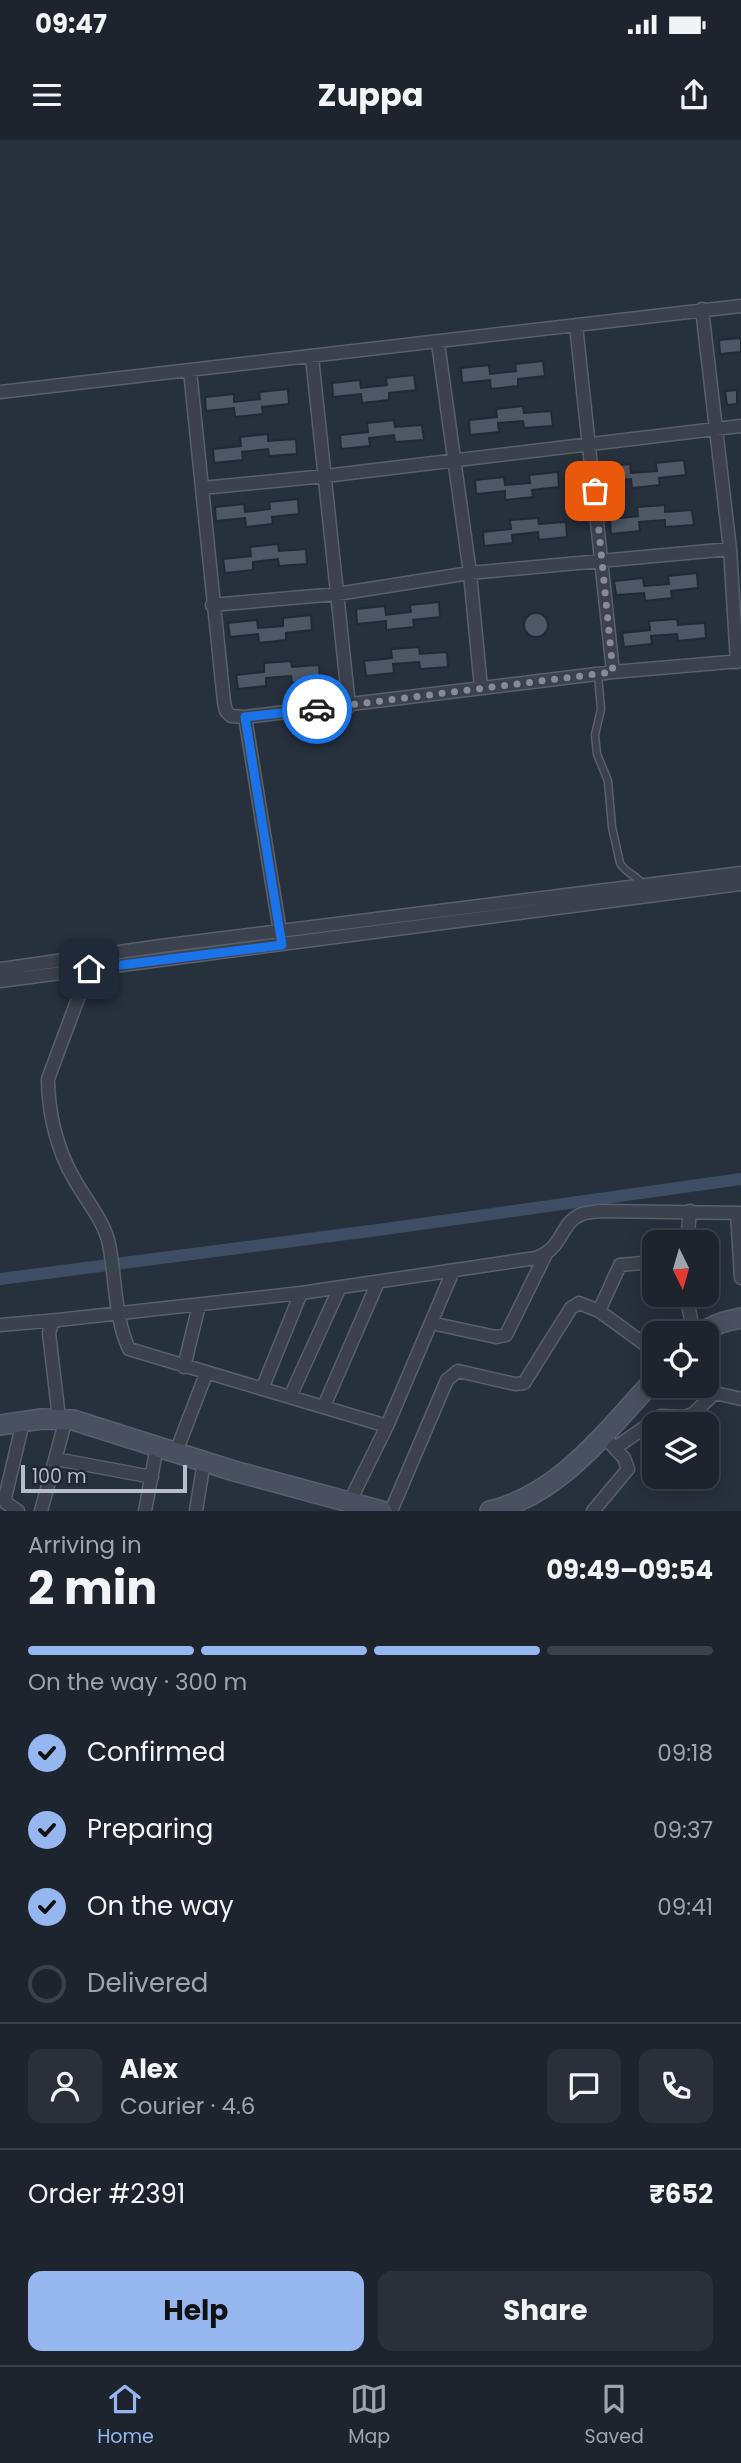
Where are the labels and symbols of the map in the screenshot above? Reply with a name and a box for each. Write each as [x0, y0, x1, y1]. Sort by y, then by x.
pin [565, 461, 625, 521]
courier [282, 674, 352, 744]
pin [59, 939, 119, 999]
north arrow [642, 1230, 719, 1307]
scale bar [21, 1462, 187, 1494]

